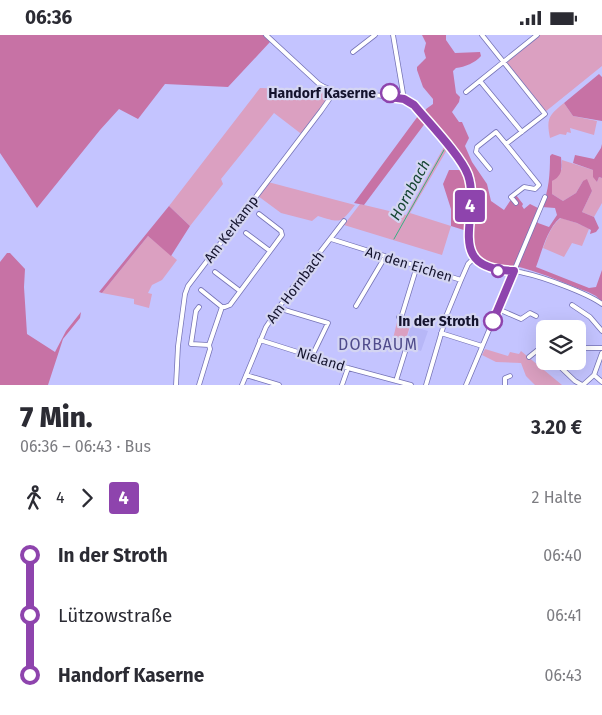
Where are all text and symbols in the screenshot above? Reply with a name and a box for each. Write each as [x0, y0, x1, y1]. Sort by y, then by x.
text: 06:36 [25, 6, 72, 29]
marker: Handorf Kaserne [380, 83, 400, 103]
place label: Handorf Kaserne [268, 85, 376, 102]
water label: Hornbach [386, 157, 434, 223]
line badge: 4 [454, 190, 486, 222]
street label: Am Kerkamp [201, 192, 262, 266]
text: 4 [465, 195, 475, 217]
street label: An den Eichen [363, 243, 454, 286]
street label: Am Hornbach [263, 248, 328, 327]
unlabelled marker [491, 264, 505, 278]
marker: In der Stroth [483, 311, 503, 331]
place label: In der Stroth [398, 313, 479, 330]
map controls [536, 320, 586, 370]
button: layers [536, 320, 586, 370]
district label: DORBAUM [338, 335, 418, 354]
street label: Nieland [295, 344, 347, 375]
text: 7 Min. [20, 401, 93, 434]
text: 3.20 € [531, 416, 582, 439]
text: 06:36 – 06:43 · Bus [20, 437, 151, 456]
icon: walk [20, 484, 48, 512]
icon: forward [73, 484, 101, 512]
text: 4 [119, 487, 129, 509]
text: 4 [56, 488, 65, 507]
text: 2 Halte [531, 488, 582, 507]
text: In der Stroth [58, 544, 168, 567]
text: 06:40 [543, 546, 582, 565]
text: Lützowstraße [58, 604, 172, 627]
text: 06:41 [546, 606, 582, 625]
text: Handorf Kaserne [58, 664, 204, 687]
text: 06:43 [545, 666, 582, 685]

